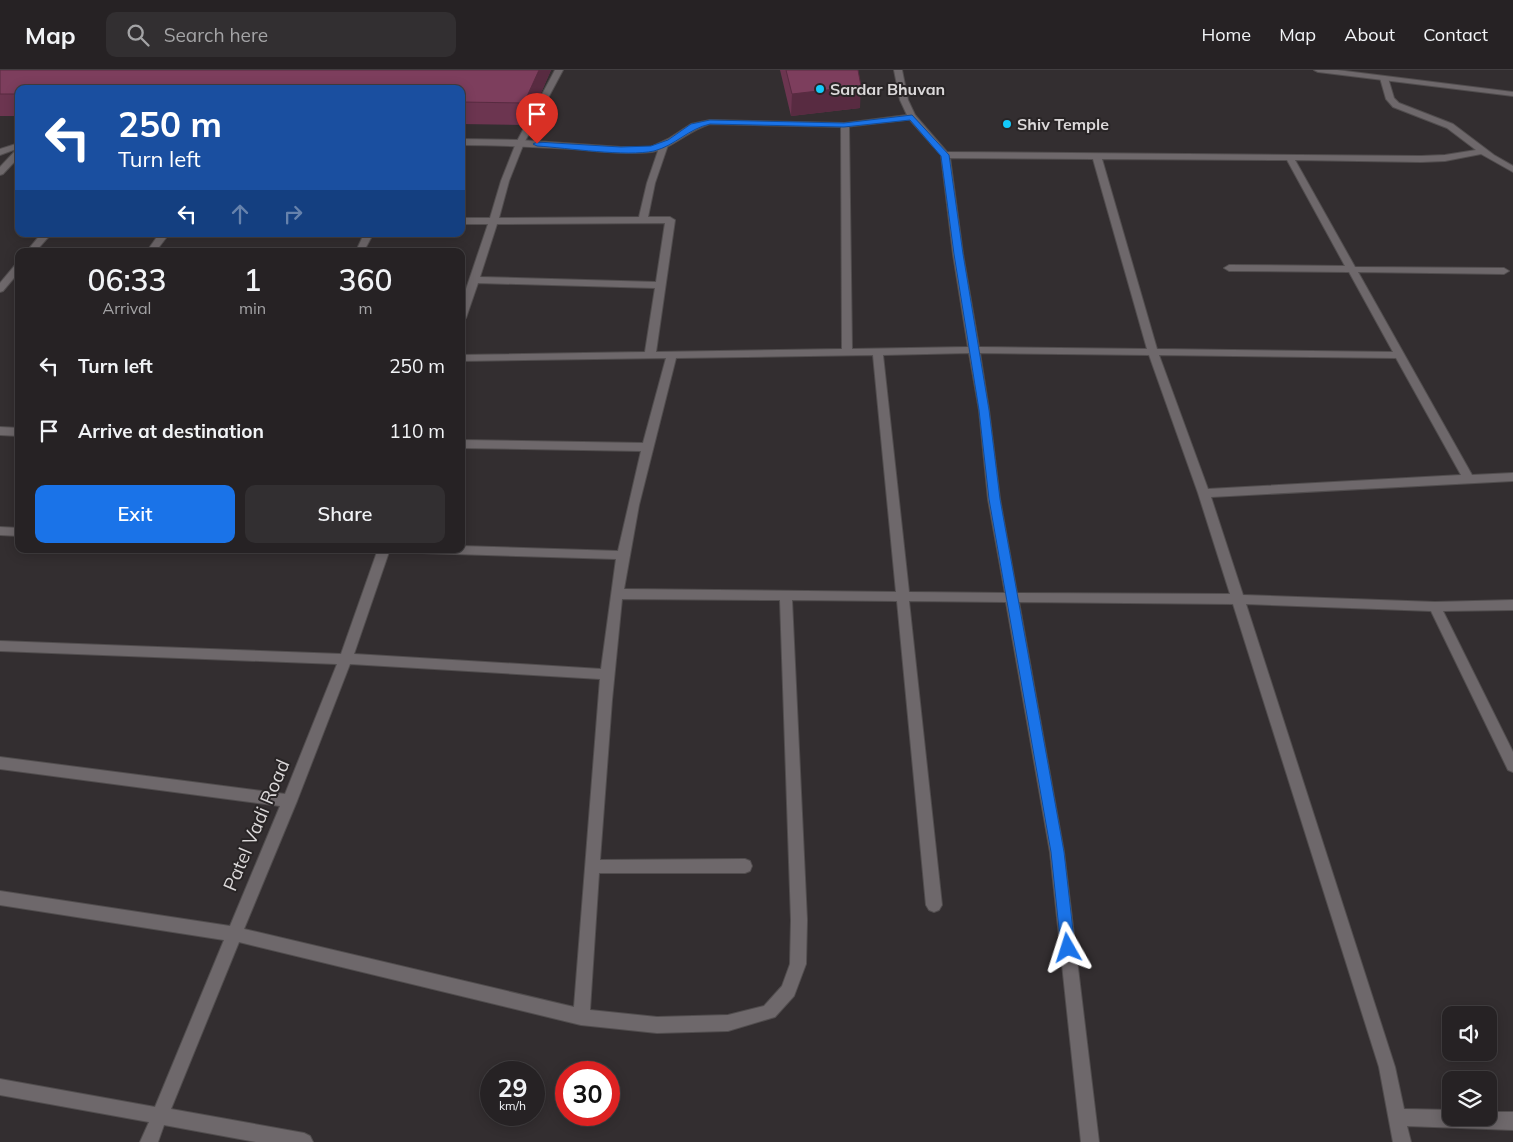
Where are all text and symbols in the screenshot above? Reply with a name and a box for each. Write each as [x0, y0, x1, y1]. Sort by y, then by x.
search box [106, 12, 456, 57]
text: Map [25, 20, 76, 50]
icon: search [124, 21, 152, 49]
text: Search here [164, 23, 268, 47]
text: Home [1201, 23, 1251, 46]
text: Map [1279, 23, 1316, 46]
text: About [1344, 23, 1395, 46]
text: Contact [1423, 23, 1488, 46]
place label: Sardar Bhuvan [830, 79, 945, 99]
marker: Sardar Bhuvan [814, 83, 826, 95]
pin [516, 93, 558, 144]
icon: arrive [523, 100, 551, 128]
text: 250 m [118, 102, 222, 146]
icon: left [35, 105, 100, 170]
place label: Shiv Temple [1017, 114, 1109, 134]
marker: Shiv Temple [1001, 118, 1013, 130]
text: Turn left [118, 145, 201, 173]
icon: left [173, 200, 201, 228]
icon: ahead [226, 200, 254, 228]
icon: right [279, 200, 307, 228]
text: 06:33 [87, 261, 167, 299]
text: 1 [244, 261, 262, 299]
text: 360 [339, 261, 393, 299]
text: Arrival [103, 298, 151, 318]
text: min [239, 298, 266, 318]
text: m [359, 298, 373, 318]
icon: left [35, 352, 63, 380]
text: Turn left [78, 354, 153, 378]
text: 250 m [389, 354, 445, 378]
icon: arrive [35, 417, 63, 445]
text: Arrive at destination [78, 419, 264, 443]
text: 110 m [389, 419, 445, 443]
button: Exit [35, 485, 235, 543]
button: Share [245, 485, 445, 543]
street label: Patel Vadi Road [217, 756, 295, 894]
position arrow [1041, 921, 1093, 973]
map controls [1442, 1006, 1497, 1126]
button: sound [1442, 1006, 1497, 1061]
speed limit sign: 30 [555, 1061, 620, 1126]
button: layers [1442, 1071, 1497, 1126]
text: 29 [497, 1072, 528, 1103]
text: km/h [499, 1098, 526, 1113]

